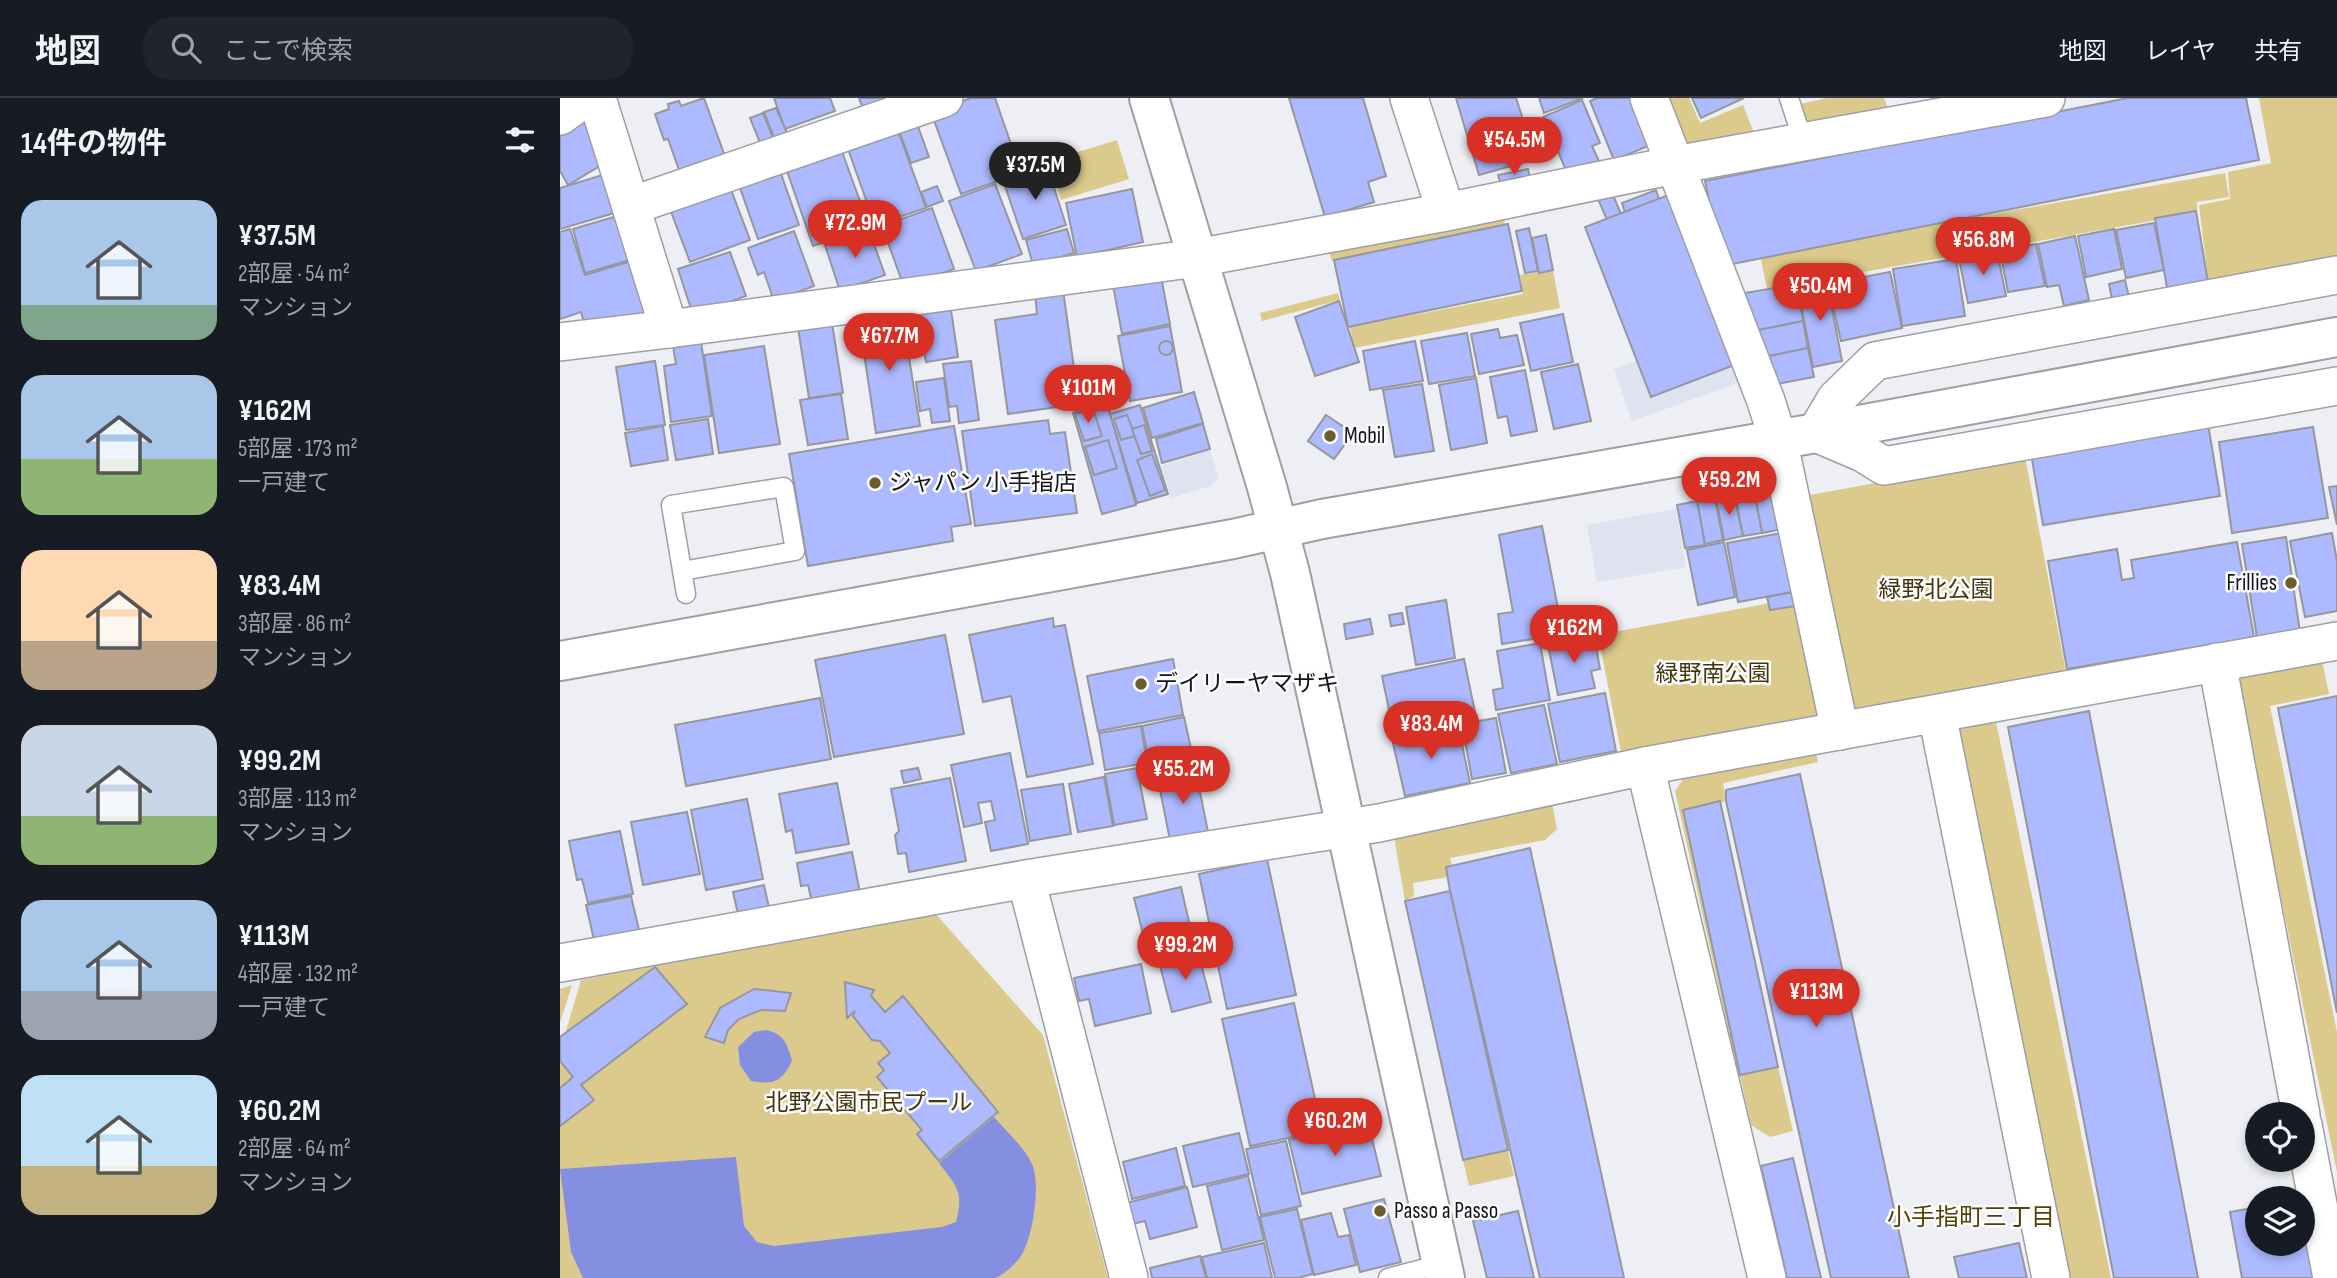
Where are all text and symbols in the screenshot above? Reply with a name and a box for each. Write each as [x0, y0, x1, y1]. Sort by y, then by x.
search box [143, 17, 633, 80]
icon: search [167, 29, 205, 67]
text: 地図 [35, 32, 101, 72]
text: ここで検索 [223, 36, 353, 67]
text: 地図 [2059, 37, 2107, 66]
text: レイヤ [2145, 37, 2216, 66]
text: 共有 [2254, 37, 2302, 66]
pin: ¥54.5M [1457, 118, 1571, 177]
icon: filters [501, 121, 539, 159]
text: 14件の物件 [21, 126, 167, 162]
text: ¥54.5M [1483, 126, 1545, 154]
pin: ¥37.5M [978, 142, 1092, 202]
text: ¥37.5M [1005, 151, 1065, 179]
pin: ¥72.9M [798, 200, 912, 260]
text: ¥72.9M [824, 209, 886, 237]
text: ¥37.5M [238, 218, 316, 254]
pin: ¥56.8M [1926, 218, 2040, 277]
text: ¥56.8M [1952, 226, 2014, 254]
icon: home [77, 228, 161, 312]
text: 2部屋 · 54 m² [238, 260, 350, 288]
pin: ¥50.4M [1763, 264, 1877, 323]
text: ¥50.4M [1789, 272, 1851, 300]
text: マンション [238, 294, 353, 322]
pin: ¥67.7M [832, 314, 946, 373]
text: ¥67.7M [859, 322, 919, 350]
pin: ¥101M [1039, 366, 1137, 425]
text: ¥101M [1060, 374, 1116, 402]
text: ¥162M [238, 393, 312, 429]
icon: home [77, 403, 161, 487]
place label: Mobil [1344, 422, 1385, 450]
marker: Mobil [1322, 428, 1338, 444]
text: 5部屋 · 173 m² [238, 435, 358, 463]
pin: ¥59.2M [1672, 458, 1786, 517]
text: ¥59.2M [1698, 466, 1760, 494]
text: 一戸建て [238, 469, 330, 497]
place label: ジャパン 小手指店 [889, 469, 1077, 497]
marker: ジャパン 小手指店 [867, 475, 883, 491]
text: ¥83.4M [238, 568, 321, 604]
place label: Frillies [2227, 569, 2277, 597]
marker: Frillies [2283, 575, 2299, 591]
park label: 緑野北公園 [1879, 576, 1994, 604]
icon: home [77, 578, 161, 662]
pin: ¥162M [1525, 606, 1623, 665]
text: 3部屋 · 86 m² [238, 610, 351, 638]
text: ¥162M [1546, 614, 1602, 642]
text: マンション [238, 644, 353, 672]
park label: 緑野南公園 [1656, 660, 1771, 688]
place label: デイリーヤマザキ [1155, 670, 1339, 698]
marker: デイリーヤマザキ [1133, 676, 1149, 692]
pin: ¥83.4M [1374, 702, 1488, 761]
text: ¥83.4M [1399, 710, 1463, 738]
text: ¥99.2M [238, 743, 321, 779]
pin: ¥55.2M [1126, 746, 1240, 806]
icon: home [77, 753, 161, 837]
text: ¥55.2M [1152, 755, 1214, 783]
text: 3部屋 · 113 m² [238, 785, 357, 813]
text: マンション [238, 819, 353, 847]
text: ¥113M [238, 918, 309, 954]
pin: ¥99.2M [1128, 922, 1242, 982]
icon: home [77, 928, 161, 1012]
text: ¥99.2M [1153, 931, 1217, 959]
text: 4部屋 · 132 m² [238, 960, 358, 988]
pin: ¥113M [1767, 970, 1865, 1029]
text: ¥113M [1789, 978, 1843, 1006]
text: 一戸建て [238, 994, 330, 1022]
park label: 北野公園市民プール [766, 1089, 973, 1117]
text: ¥60.2M [238, 1093, 321, 1129]
pin: ¥60.2M [1278, 1098, 1392, 1158]
map controls [2245, 1102, 2315, 1256]
button: locate [2245, 1102, 2315, 1172]
icon: home [77, 1103, 161, 1187]
text: ¥60.2M [1303, 1107, 1367, 1135]
text: 2部屋 · 64 m² [238, 1135, 351, 1163]
text: マンション [238, 1169, 353, 1197]
button: layers [2245, 1186, 2315, 1256]
place label: Passo a Passo [1394, 1197, 1498, 1225]
marker: Passo a Passo [1372, 1203, 1388, 1219]
district label: 小手指町三丁目 [1887, 1203, 2055, 1232]

